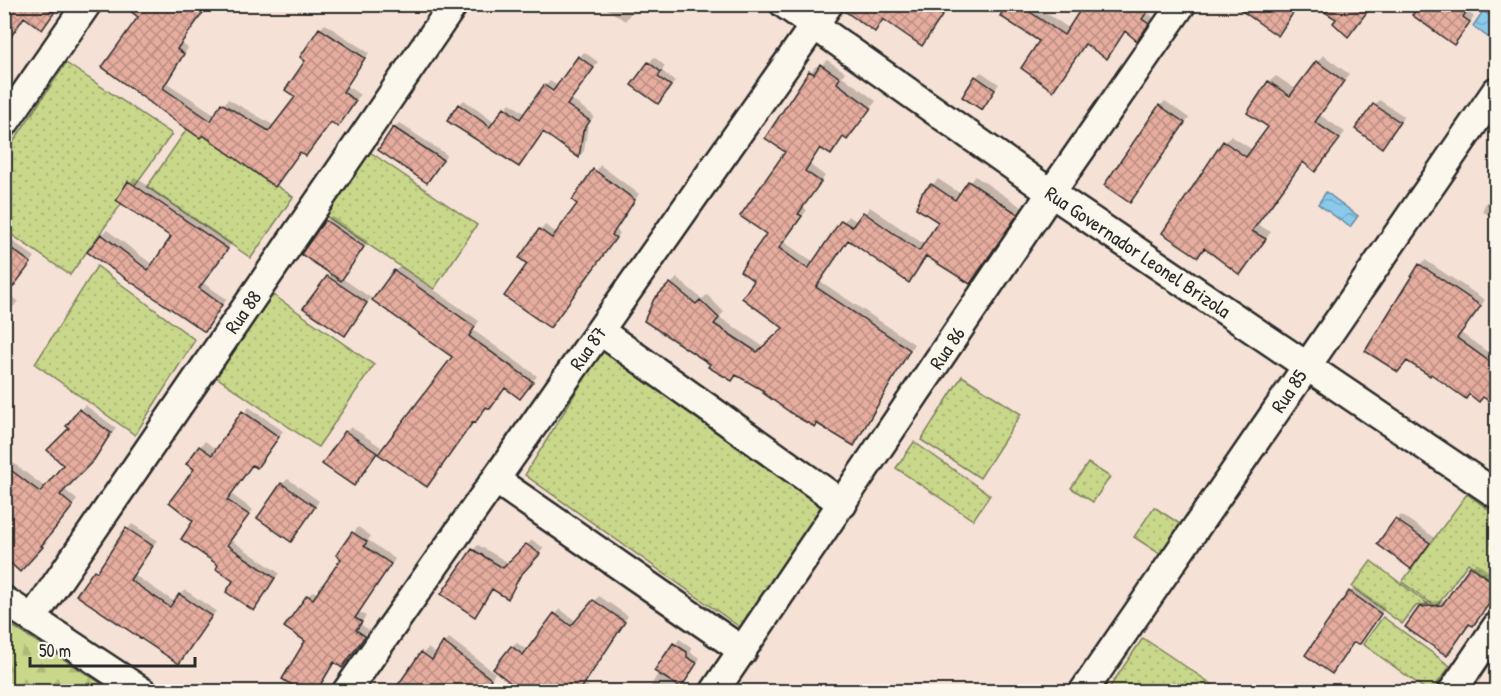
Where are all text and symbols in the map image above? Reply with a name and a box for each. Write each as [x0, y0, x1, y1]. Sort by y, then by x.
street label: Rua Governador Leonel Brizola [1040, 179, 1236, 324]
street label: Rua 88 [218, 285, 267, 339]
street label: Rua 87 [563, 320, 612, 375]
street label: Rua 86 [922, 321, 971, 374]
street label: Rua 85 [1264, 363, 1313, 418]
scale bar [30, 630, 195, 668]
text: 50 m [39, 638, 71, 663]

